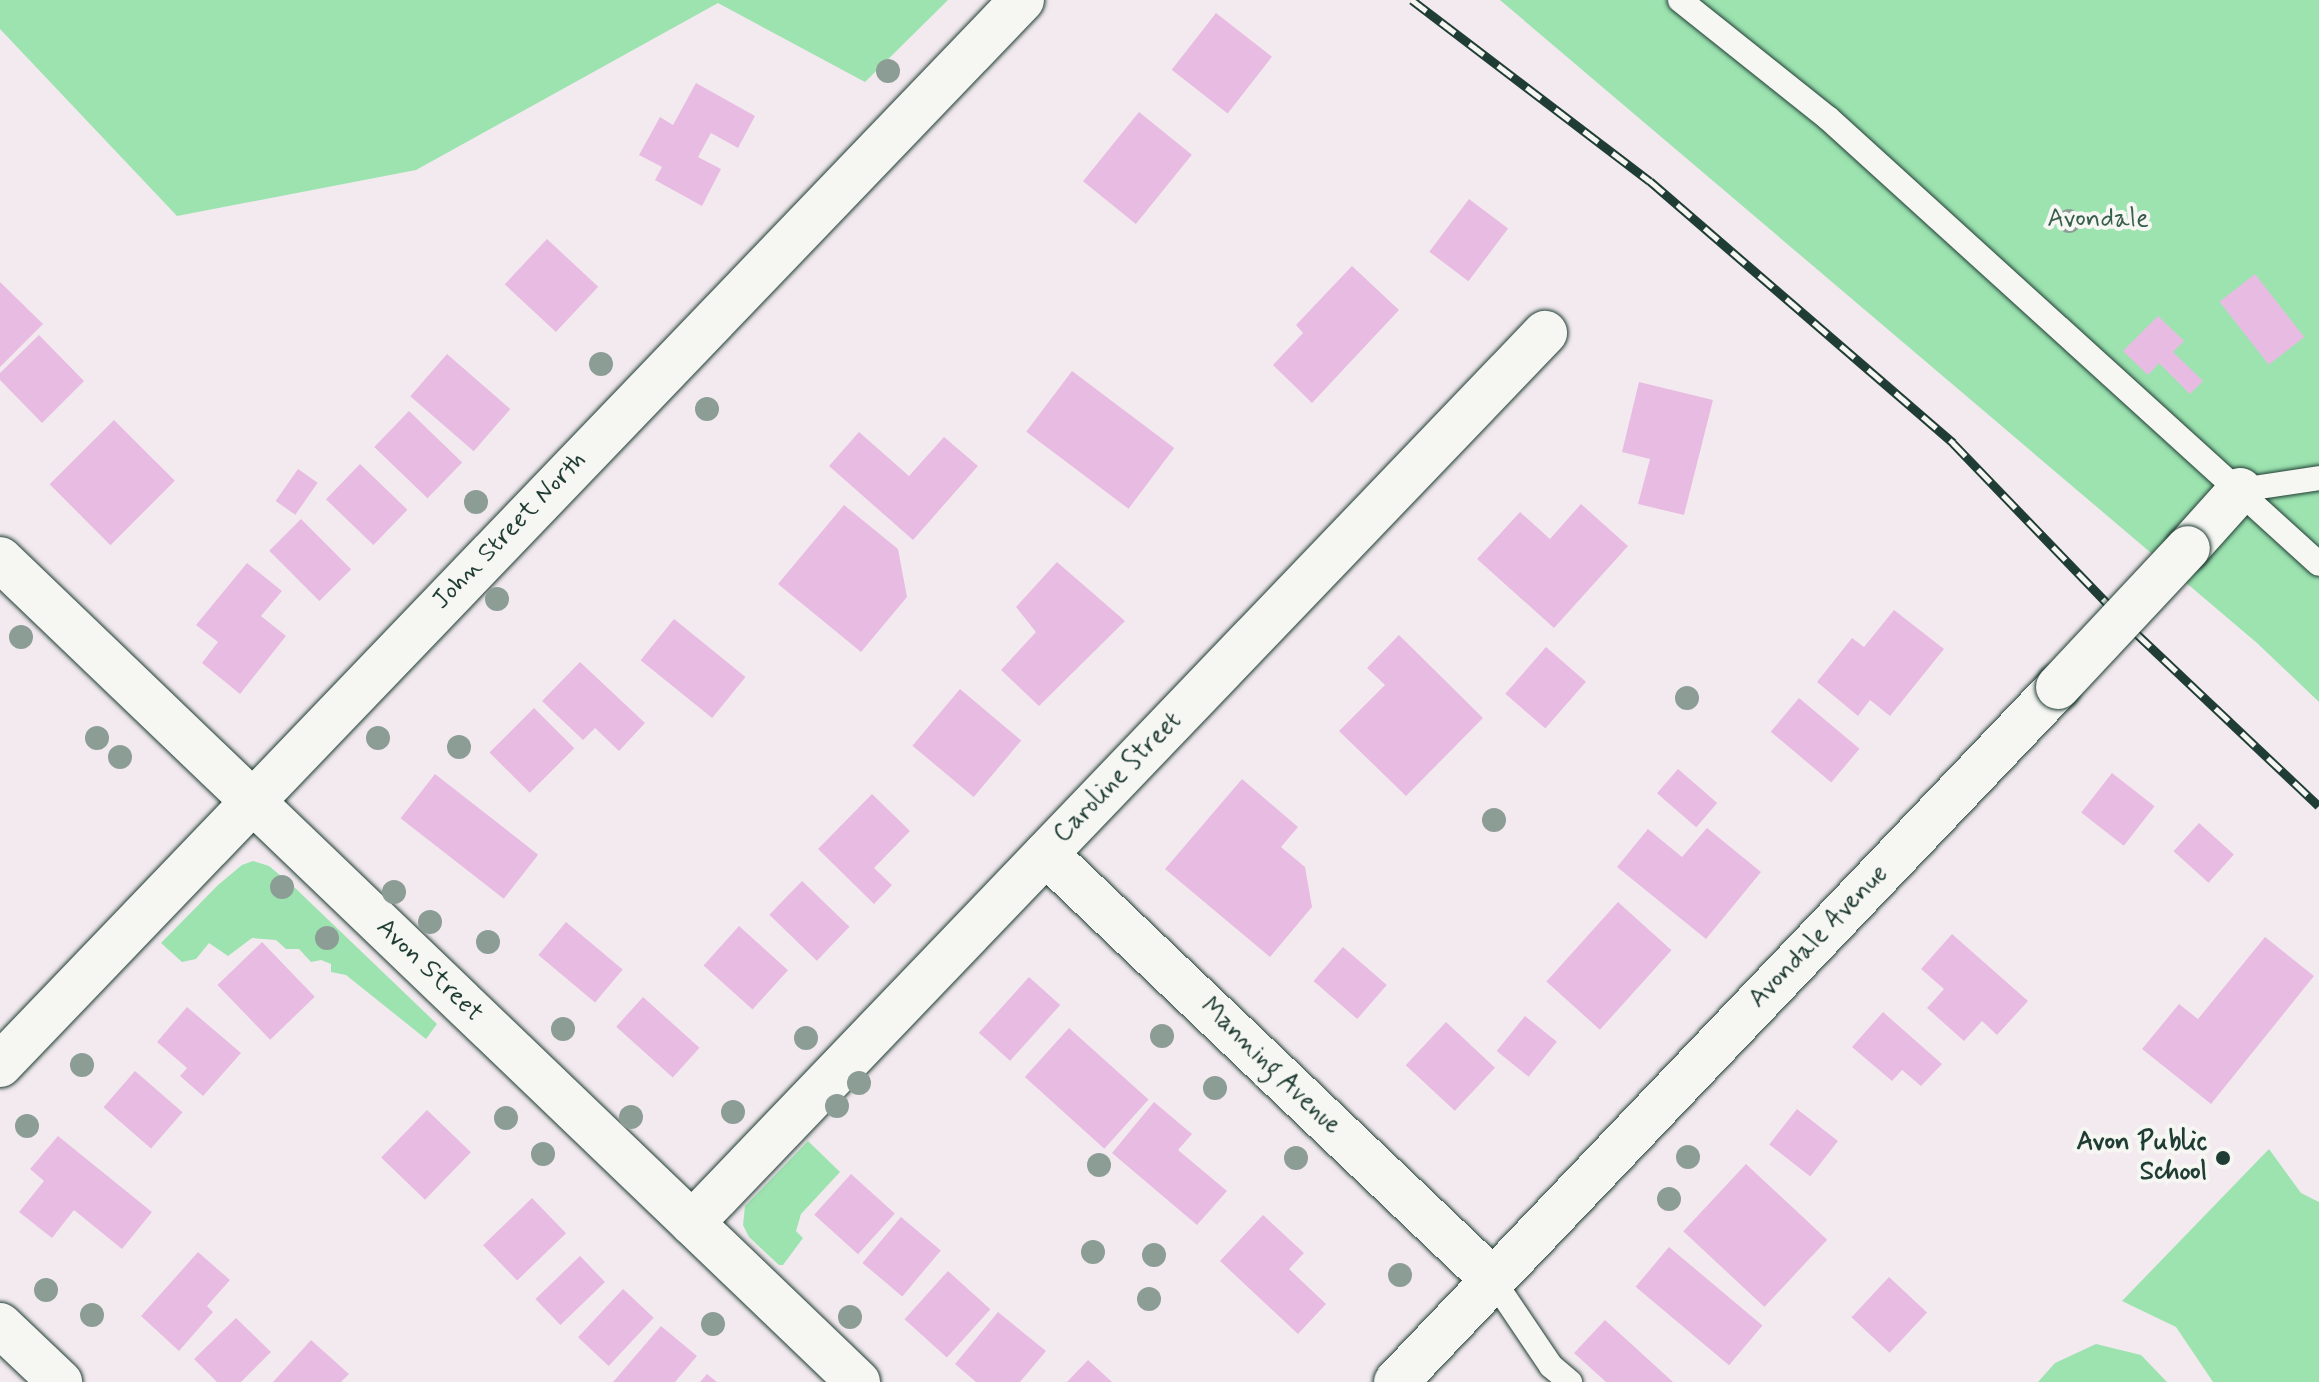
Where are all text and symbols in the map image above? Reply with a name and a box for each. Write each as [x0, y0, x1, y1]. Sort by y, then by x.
park label: Avondale [2047, 204, 2149, 236]
street label: John Street North [427, 446, 593, 616]
street label: Caroline Street [1046, 704, 1190, 852]
street label: Avondale Avenue [1742, 858, 1896, 1016]
street label: Avon Street [370, 913, 488, 1029]
street label: Manning Avenue [1191, 990, 1349, 1144]
place label: Avon Public School [2078, 1127, 2207, 1188]
marker: Avon Public School [2214, 1149, 2232, 1167]

